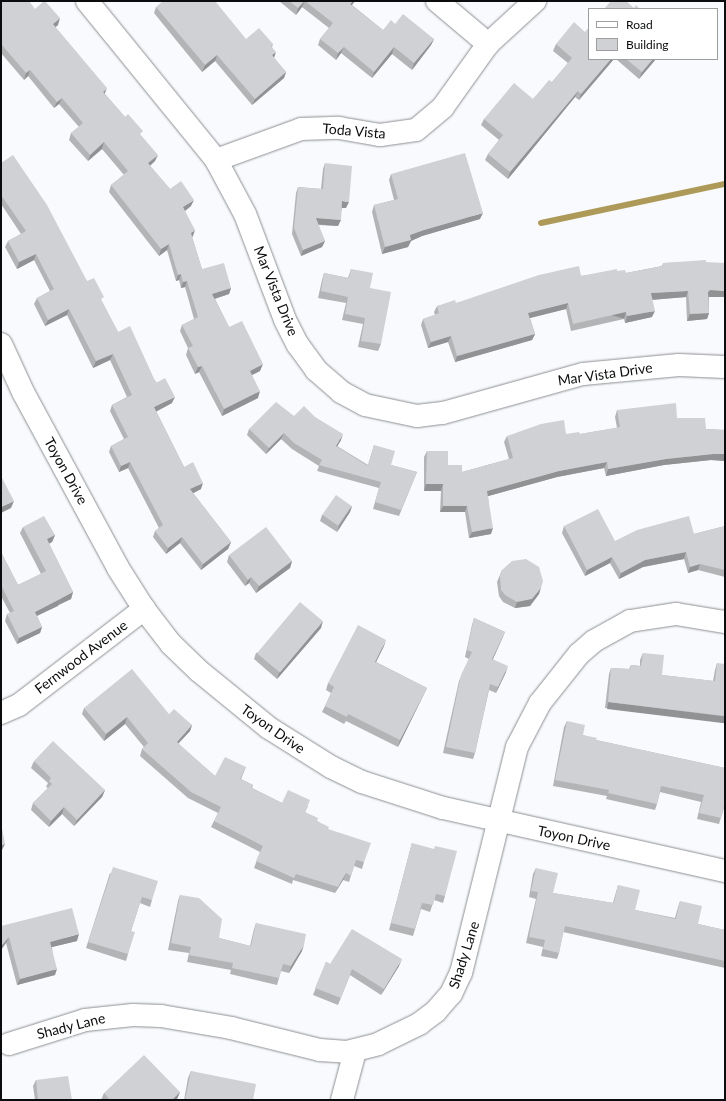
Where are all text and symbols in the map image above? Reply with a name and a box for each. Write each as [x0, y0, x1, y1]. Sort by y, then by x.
legend [588, 8, 718, 60]
text: Road [626, 17, 653, 32]
text: Building [626, 37, 669, 52]
street label: Toda Vista [322, 120, 386, 142]
street label: Mar Vista Drive [250, 243, 302, 339]
street label: Mar Vista Drive [556, 359, 654, 389]
street label: Toyon Drive [41, 435, 91, 507]
street label: Fernwood Avenue [31, 617, 131, 697]
street label: Toyon Drive [238, 701, 308, 757]
street label: Toyon Drive [536, 822, 612, 854]
street label: Shady Lane [445, 919, 483, 991]
street label: Shady Lane [35, 1009, 107, 1043]

